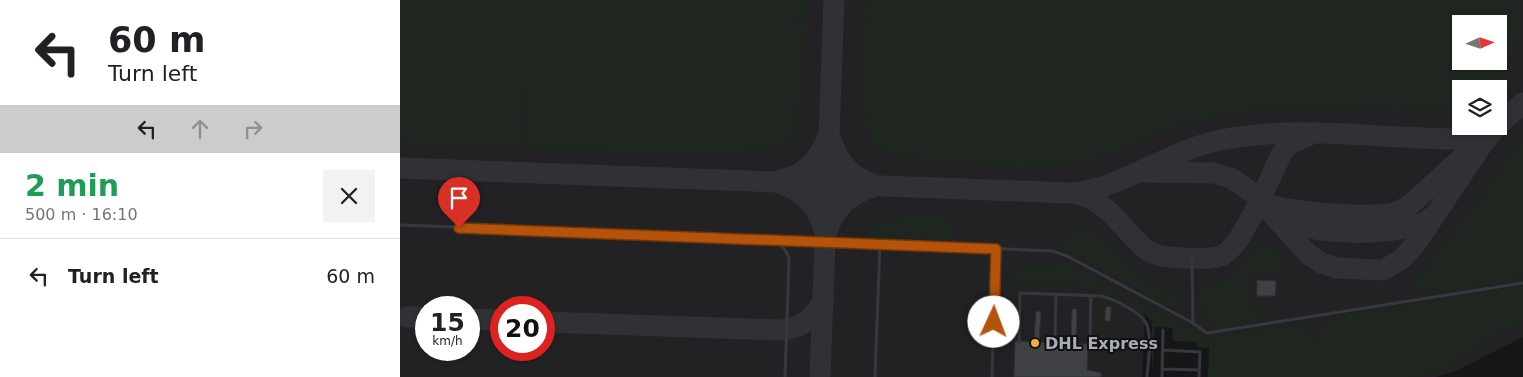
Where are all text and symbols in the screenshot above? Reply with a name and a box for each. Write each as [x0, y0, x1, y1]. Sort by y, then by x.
north arrow [1452, 15, 1508, 70]
map controls [1452, 15, 1507, 135]
icon: left [25, 20, 90, 85]
text: 60 m [108, 20, 205, 60]
text: Turn left [108, 61, 197, 86]
button: layers [1452, 80, 1507, 135]
icon: left [133, 115, 161, 143]
icon: ahead [186, 115, 214, 143]
icon: right [239, 115, 267, 143]
text: 2 min [25, 168, 119, 203]
button: close [323, 170, 375, 222]
pin [438, 177, 480, 228]
icon: arrive [445, 184, 473, 212]
text: 500 m · 16:10 [25, 205, 138, 224]
icon: left [25, 262, 53, 290]
text: Turn left [68, 265, 159, 287]
text: 60 m [326, 265, 375, 287]
position arrow [967, 295, 1019, 347]
speed limit sign: 20 [490, 296, 555, 361]
text: 15 [430, 308, 465, 337]
text: km/h [432, 334, 463, 348]
place label: DHL Express [1045, 334, 1158, 353]
marker: DHL Express [1029, 337, 1041, 349]

